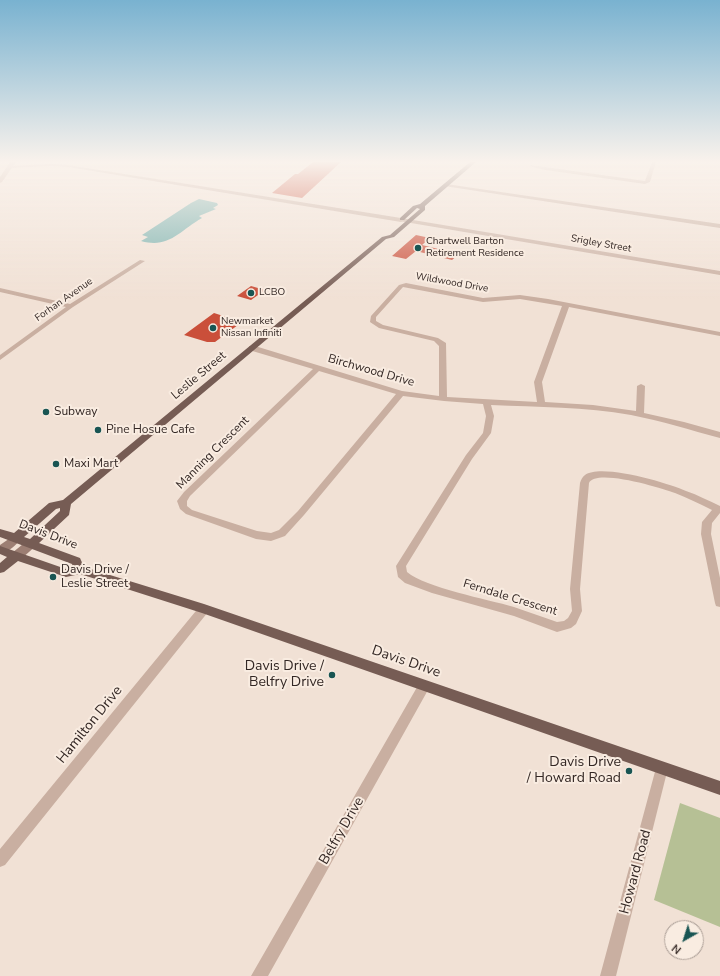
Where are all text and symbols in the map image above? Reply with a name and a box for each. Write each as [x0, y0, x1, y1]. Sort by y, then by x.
street label: Srigley Street [570, 233, 632, 255]
place label: Chartwell Barton Retirement Residence [426, 236, 524, 260]
marker: Chartwell Barton Retirement Residence [413, 243, 423, 253]
street label: Wildwood Drive [415, 271, 489, 295]
street label: Forhan Avenue [33, 276, 95, 324]
place label: LCBO [259, 287, 285, 299]
marker: LCBO [246, 288, 256, 298]
place label: Newmarket Nissan Infiniti [221, 316, 282, 340]
marker: Newmarket Nissan Infiniti [208, 323, 218, 333]
street label: Leslie Street [169, 349, 229, 403]
street label: Birchwood Drive [326, 352, 416, 390]
place label: Subway [54, 405, 97, 419]
marker: Subway [41, 407, 51, 417]
street label: Manning Crescent [174, 414, 252, 492]
place label: Pine Hosue Cafe [106, 423, 195, 437]
marker: Pine Hosue Cafe [93, 425, 103, 435]
place label: Maxi Mart [64, 457, 118, 471]
marker: Maxi Mart [51, 459, 61, 469]
street label: Davis Drive [17, 517, 79, 553]
place label: Davis Drive / Leslie Street [61, 563, 129, 591]
marker: Davis Drive / Leslie Street [48, 572, 58, 582]
street label: Ferndale Crescent [461, 577, 559, 619]
street label: Davis Drive [369, 642, 443, 682]
place label: Davis Drive / Belfry Drive [245, 659, 324, 692]
marker: Davis Drive / Belfry Drive [327, 670, 337, 680]
street label: Hamilton Drive [54, 683, 126, 767]
place label: Davis Drive / Howard Road [527, 755, 621, 788]
marker: Davis Drive / Howard Road [624, 766, 634, 776]
street label: Belfry Drive [316, 794, 368, 868]
street label: Howard Road [617, 828, 655, 916]
north arrow [664, 920, 704, 960]
text: N [669, 941, 685, 957]

